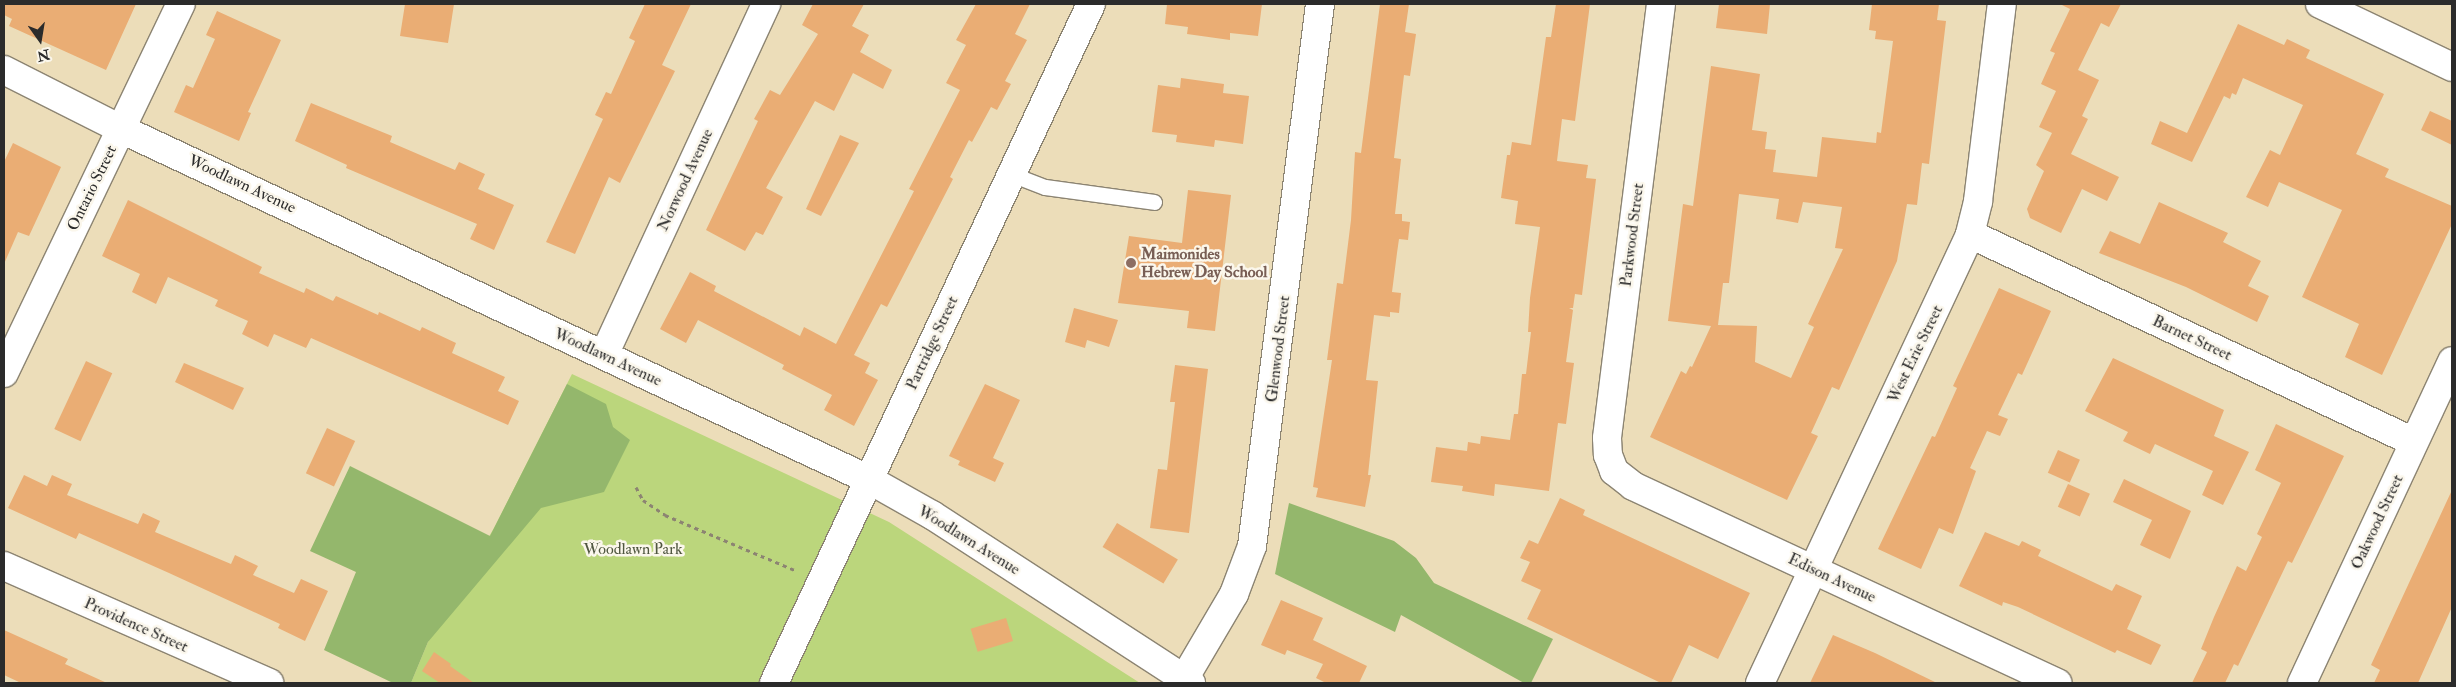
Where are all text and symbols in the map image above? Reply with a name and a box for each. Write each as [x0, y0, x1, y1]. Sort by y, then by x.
north arrow [15, 15, 65, 65]
text: N [35, 45, 52, 65]
street label: Norwood Avenue [653, 126, 717, 234]
street label: Ontario Street [63, 142, 121, 234]
street label: Woodlawn Avenue [185, 151, 299, 217]
street label: Parkwood Street [1616, 182, 1648, 288]
place label: Maimonides Hebrew Day School [1141, 244, 1267, 282]
marker: Maimonides Hebrew Day School [1125, 257, 1137, 269]
street label: Partridge Street [902, 293, 962, 393]
street label: Glenwood Street [1262, 295, 1294, 403]
street label: West Erie Street [1883, 302, 1947, 406]
street label: Barnet Street [2149, 311, 2235, 365]
street label: Woodlawn Avenue [551, 324, 665, 390]
street label: Oakwood Street [2347, 472, 2407, 572]
street label: Woodlawn Avenue [915, 501, 1023, 579]
park label: Woodlawn Park [583, 539, 683, 559]
street label: Edison Avenue [1785, 549, 1879, 607]
street label: Providence Street [81, 594, 191, 656]

